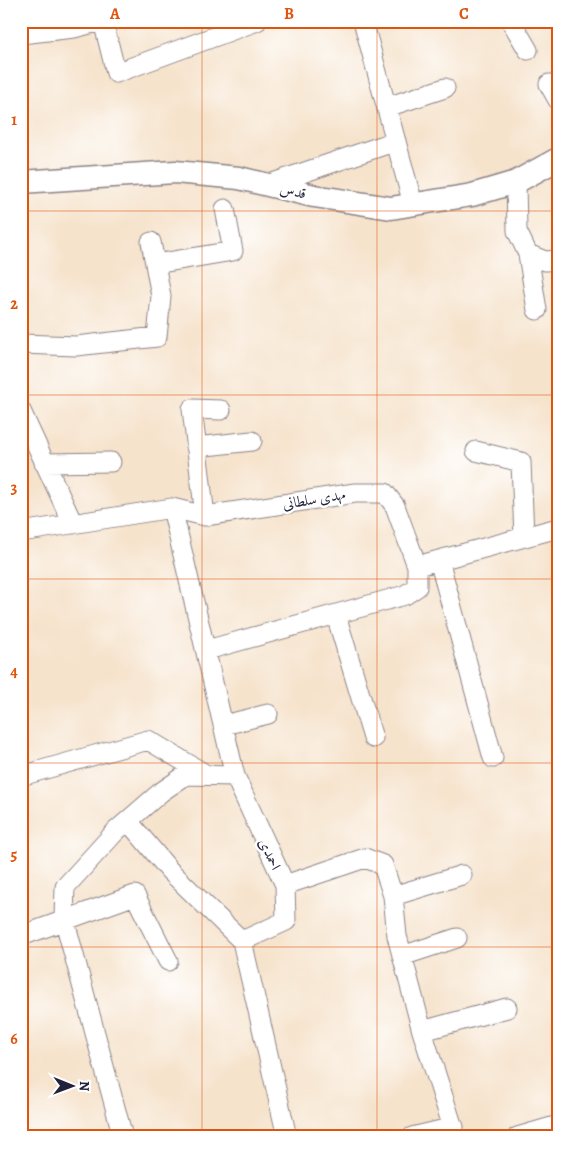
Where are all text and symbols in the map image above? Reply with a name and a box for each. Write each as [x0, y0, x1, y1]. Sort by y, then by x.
text: A [109, 3, 121, 25]
text: B [284, 3, 294, 25]
text: C [459, 3, 469, 25]
text: 1 [11, 109, 17, 131]
street label: قدس [278, 178, 308, 204]
text: 2 [10, 293, 18, 315]
text: 3 [11, 477, 18, 499]
street label: مهدی سلطانی [281, 484, 347, 514]
text: 4 [10, 661, 18, 683]
street label: احمدی [254, 835, 286, 873]
text: 5 [11, 844, 18, 866]
text: 6 [10, 1028, 18, 1050]
north arrow [48, 1060, 98, 1110]
text: N [75, 1081, 94, 1091]

